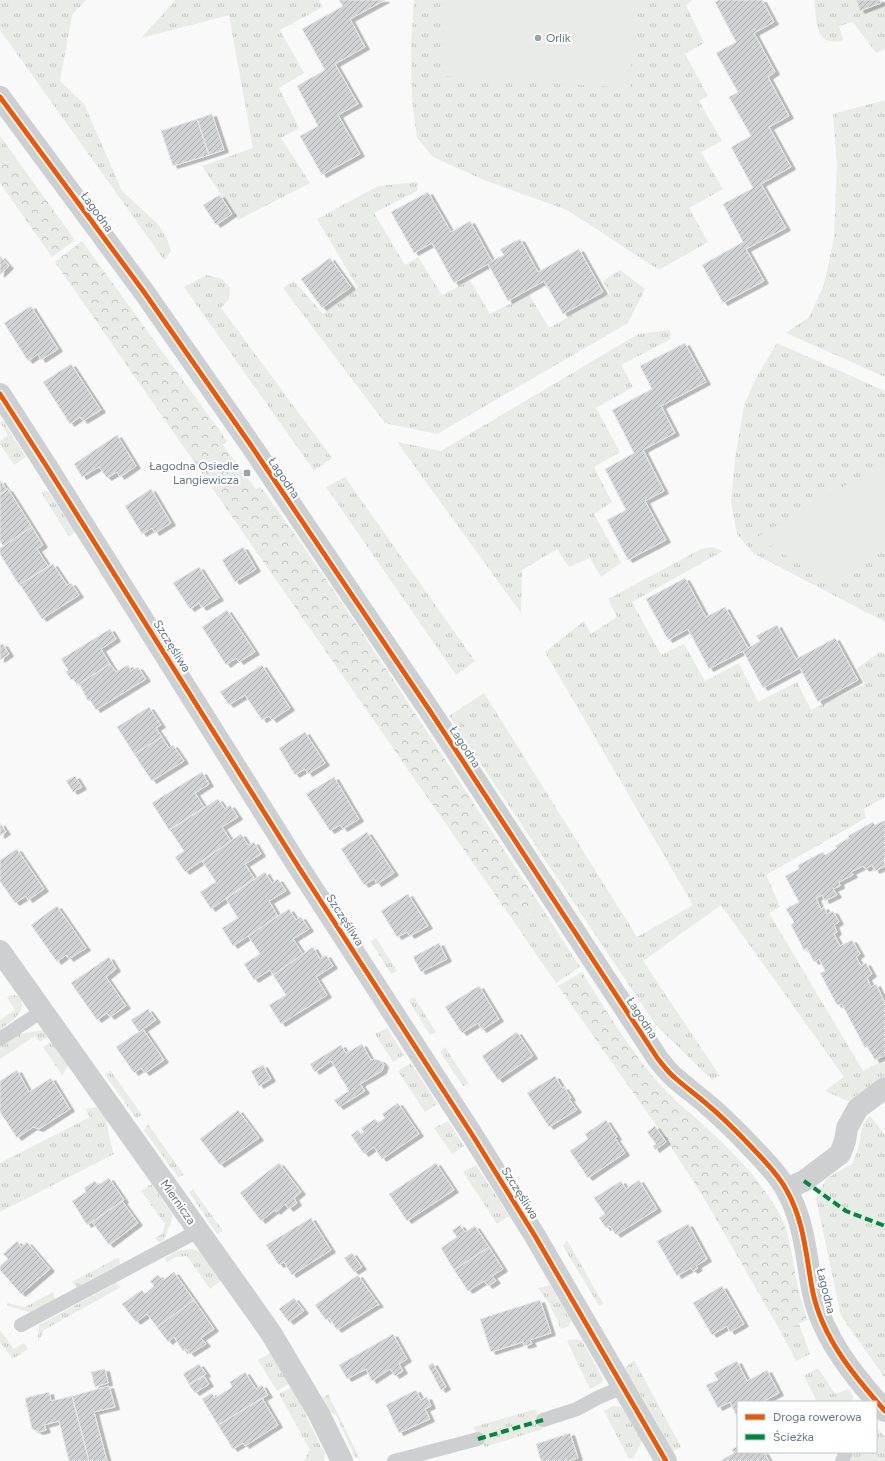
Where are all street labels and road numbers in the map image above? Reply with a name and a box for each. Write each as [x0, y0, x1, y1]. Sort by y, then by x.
street label: Łagodna [78, 189, 116, 235]
street label: Łagodna [265, 455, 303, 501]
street label: Szczęśliwa [151, 617, 193, 675]
street label: Łagodna [447, 724, 483, 770]
street label: Szczęśliwa [323, 892, 367, 948]
street label: Łagodna [624, 995, 660, 1041]
street label: Szczęśliwa [499, 1164, 541, 1222]
street label: Miernicza [157, 1177, 199, 1227]
street label: Łagodna [814, 1267, 838, 1315]

